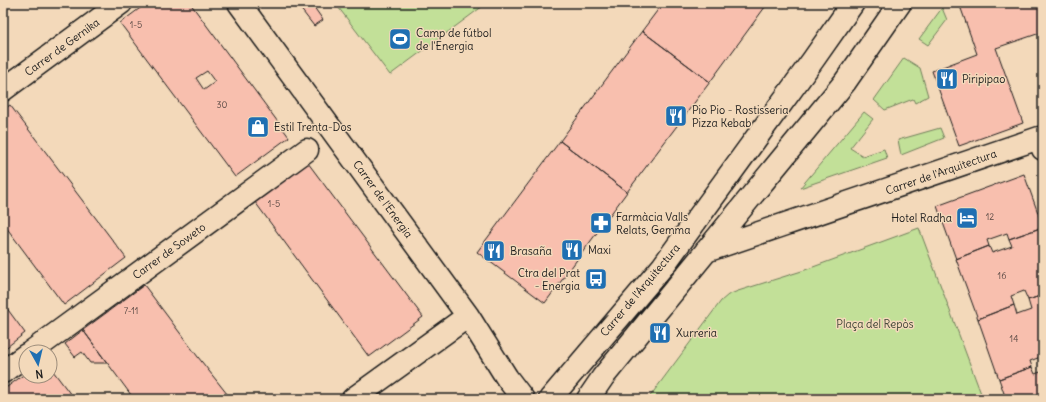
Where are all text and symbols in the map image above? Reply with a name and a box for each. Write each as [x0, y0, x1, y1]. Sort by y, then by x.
street label: Carrer de Gernika [22, 15, 102, 79]
house number: 1-5 [130, 19, 142, 30]
sports icon: Camp de fútbol de l'Energia [387, 26, 413, 52]
place label: Camp de fútbol de l'Energia [416, 26, 491, 53]
restaurant icon: Piripipao [934, 66, 960, 92]
place label: Piripipao [962, 72, 1005, 86]
house number: 30 [216, 99, 228, 110]
restaurant icon: Pio Pio - Rostisseria Pizza Kebab [663, 103, 689, 129]
place label: Pio Pio - Rostisseria Pizza Kebab [692, 103, 789, 130]
shop icon: Estil Trenta-Dos [245, 114, 271, 140]
place label: Estil Trenta-Dos [274, 120, 352, 134]
street label: Carrer de l'Arquitectura [884, 146, 998, 198]
street label: Carrer de l'Energia [350, 157, 416, 241]
house number: 1-5 [268, 198, 280, 209]
hotel icon: Hotel Radha [954, 205, 980, 231]
pharmacy icon: Farmàcia Valls Relats, Gemma [588, 210, 614, 236]
place label: Farmàcia Valls Relats, Gemma [616, 210, 691, 237]
place label: Hotel Radha [891, 211, 952, 225]
house number: 12 [986, 211, 994, 222]
street label: Carrer de Soweto [130, 220, 208, 282]
restaurant icon: Maxi [559, 237, 585, 263]
restaurant icon: Brasaña [481, 238, 507, 264]
street label: Carrer de l'Arquitectura [597, 241, 683, 339]
place label: Maxi [588, 243, 611, 257]
place label: Brasaña [510, 244, 552, 258]
place label: Ctra del Prat - Energia [518, 266, 580, 293]
bus stop icon: Ctra del Prat - Energia [583, 266, 609, 292]
house number: 16 [998, 270, 1006, 281]
house number: 7-11 [124, 305, 138, 316]
park label: Plaça del Repòs [836, 317, 914, 331]
restaurant icon: Xurreria [647, 320, 673, 346]
place label: Xurreria [676, 326, 717, 340]
house number: 14 [1010, 333, 1018, 344]
north arrow [18, 344, 58, 384]
text: N [35, 366, 44, 381]

